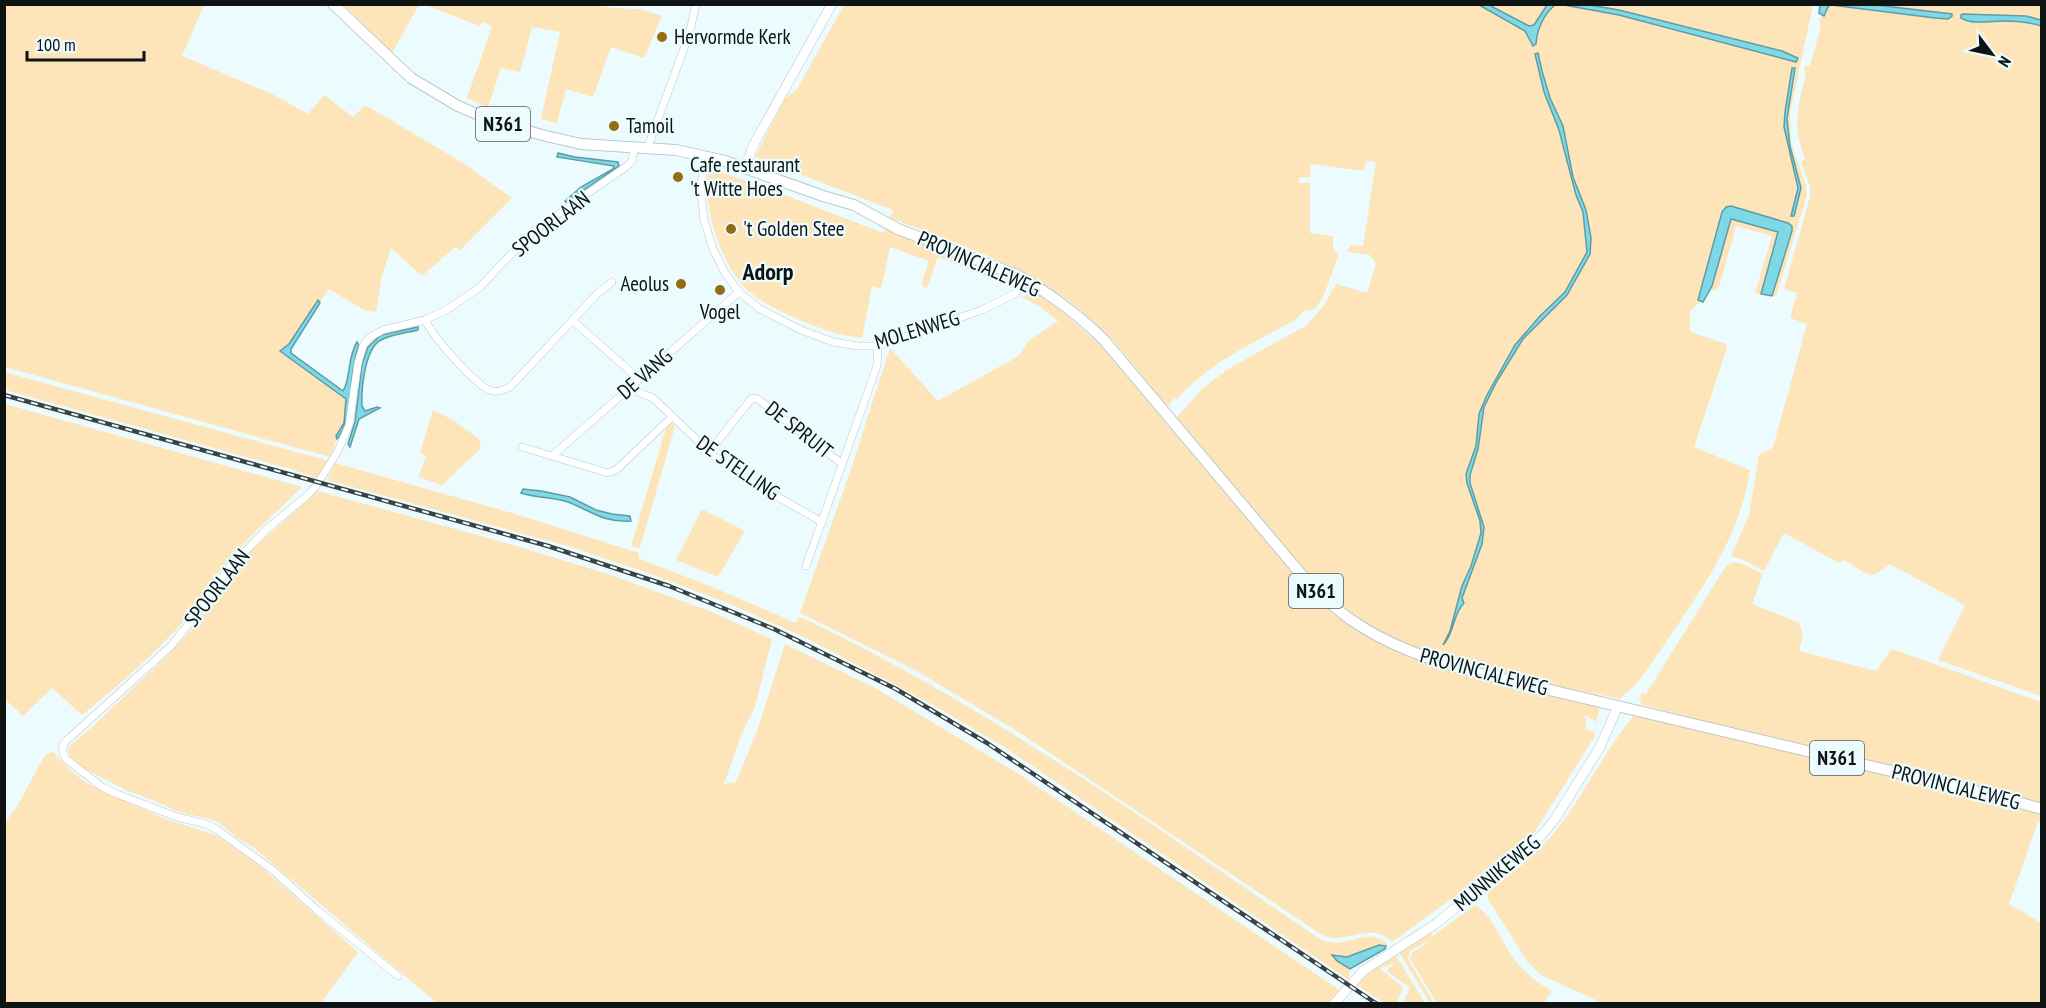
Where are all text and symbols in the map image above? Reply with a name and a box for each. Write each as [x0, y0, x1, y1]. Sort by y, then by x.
place label: Hervormde Kerk [674, 23, 791, 50]
scale bar [27, 24, 144, 62]
north arrow [1962, 24, 2022, 84]
marker: Hervormde Kerk [655, 30, 669, 44]
text: 100 m [36, 33, 76, 56]
text: N [1994, 53, 2015, 71]
road number: N361 [476, 107, 530, 141]
place label: Tamoil [626, 112, 674, 139]
marker: Tamoil [607, 119, 621, 133]
place label: Cafe restaurant 't Witte Hoes [690, 151, 800, 202]
marker: Cafe restaurant 't Witte Hoes [671, 170, 685, 184]
street label: SPOORLAAN [506, 185, 595, 262]
place label: 't Golden Stee [743, 215, 845, 242]
marker: 't Golden Stee [724, 222, 738, 236]
street label: PROVINCIALEWEG [914, 224, 1045, 303]
district label: Adorp [741, 256, 794, 287]
place label: Aeolus [621, 270, 669, 297]
marker: Aeolus [674, 277, 688, 291]
marker: Vogel [713, 283, 727, 297]
place label: Vogel [699, 298, 740, 325]
street label: MOLENWEG [871, 304, 963, 355]
street label: DE VANG [611, 342, 678, 405]
street label: DE SPRUIT [760, 395, 839, 465]
street label: DE STELLING [691, 429, 785, 506]
street label: SPOORLAAN [178, 543, 255, 632]
road number: N361 [1289, 574, 1343, 608]
street label: PROVINCIALEWEG [1417, 641, 1551, 702]
road number: N361 [1810, 741, 1864, 775]
street label: PROVINCIALEWEG [1889, 758, 2023, 816]
street label: MUNNIKEWEG [1448, 829, 1545, 917]

